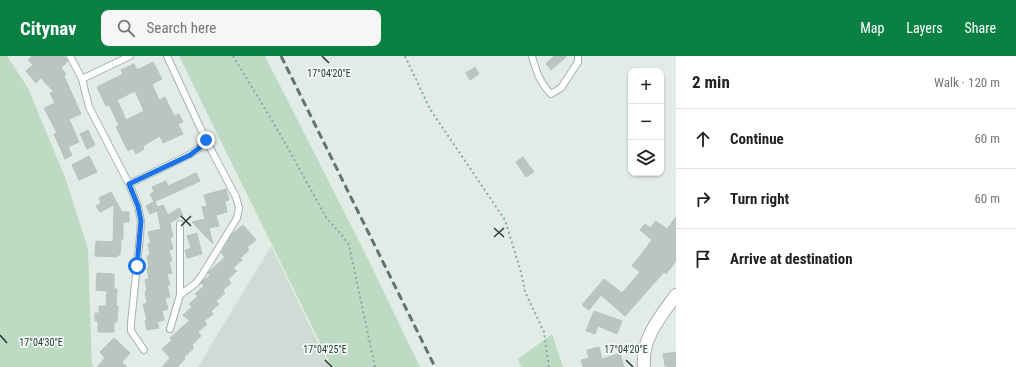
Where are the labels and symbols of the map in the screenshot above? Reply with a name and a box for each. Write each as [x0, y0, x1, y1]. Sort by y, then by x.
text: 17°04'20"E [307, 68, 351, 79]
route end [197, 131, 215, 149]
route start [128, 257, 146, 275]
text: 17°04'30"E [19, 337, 63, 348]
text: 17°04'25"E [303, 344, 347, 355]
text: 17°04'20"E [604, 344, 648, 355]

